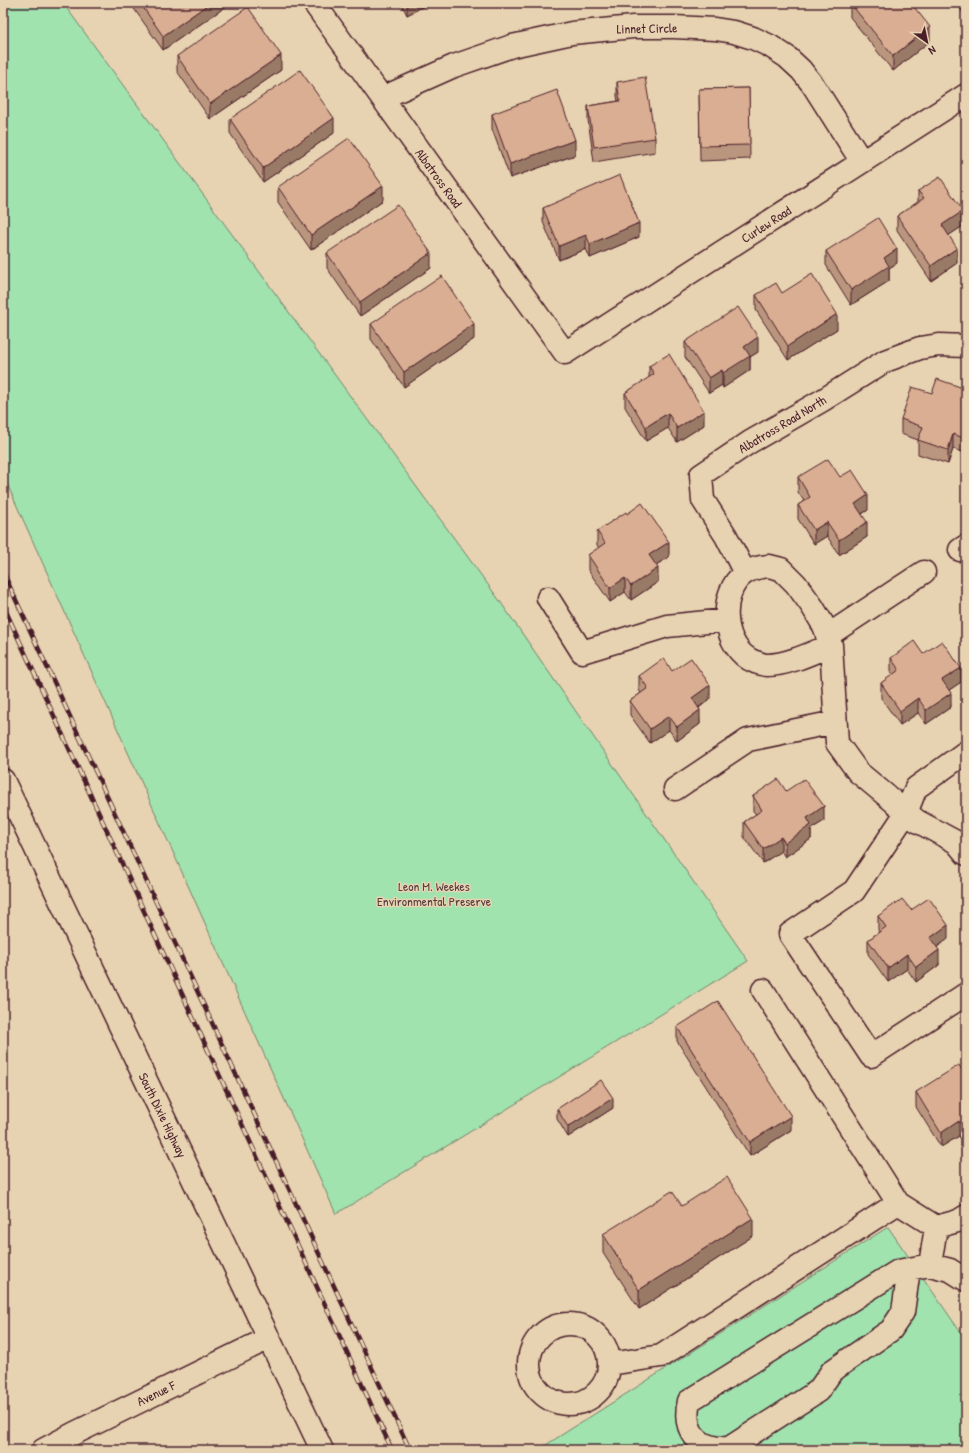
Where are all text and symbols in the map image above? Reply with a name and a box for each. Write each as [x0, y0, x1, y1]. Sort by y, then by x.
street label: Linnet Circle [616, 18, 678, 38]
north arrow [907, 22, 947, 62]
text: N [926, 43, 939, 58]
street label: Albatross Road [411, 145, 467, 211]
street label: Curlew Road [737, 201, 795, 247]
street label: Albatross Road North [735, 390, 830, 457]
park label: Leon M. Weekes Environmental Preserve [377, 877, 491, 910]
street label: South Dixie Highway [135, 1070, 192, 1161]
street label: Avenue F [134, 1375, 179, 1410]

